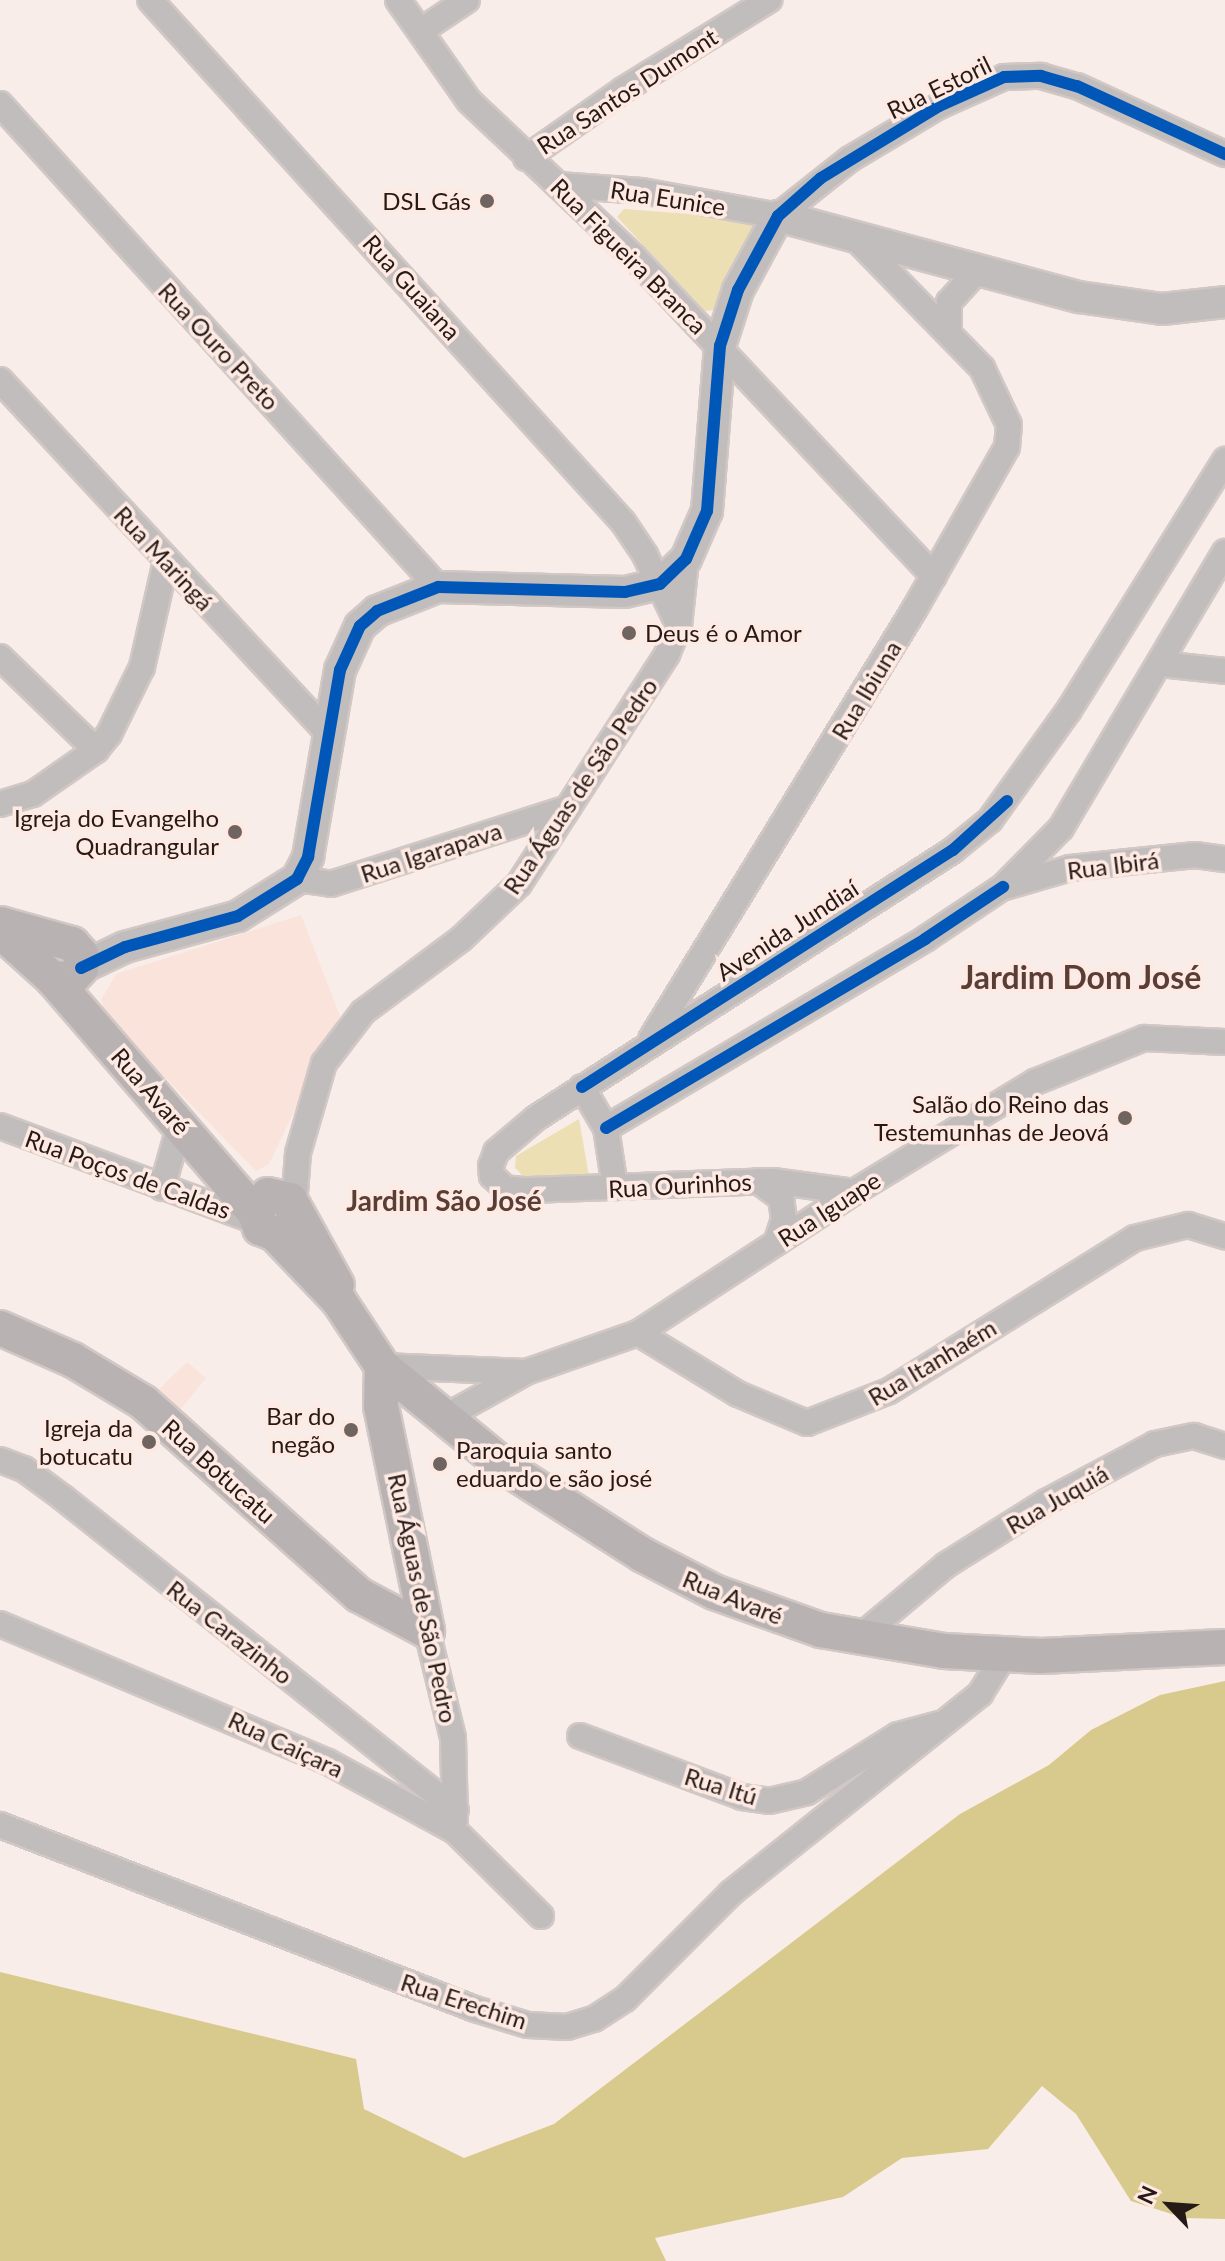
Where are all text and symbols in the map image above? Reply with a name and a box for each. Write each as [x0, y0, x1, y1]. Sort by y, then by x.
street label: Rua Santos Dumont [531, 22, 723, 160]
street label: Rua Estoril [882, 49, 996, 125]
street label: Rua Figueira Branca [545, 172, 713, 340]
street label: Rua Eunice [609, 175, 727, 221]
place label: DSL Gás [381, 187, 471, 215]
marker: DSL Gás [478, 192, 496, 210]
street label: Rua Guaiana [357, 228, 467, 346]
street label: Rua Ouro Preto [153, 276, 285, 416]
street label: Rua Maringá [108, 500, 220, 616]
place label: Deus é o Amor [645, 619, 803, 647]
marker: Deus é o Amor [620, 624, 638, 642]
street label: Rua Ibiuna [825, 635, 907, 745]
street label: Rua Águas de São Pedro [497, 672, 663, 900]
place label: Igreja do Evangelho Quadrangular [14, 804, 219, 860]
street label: Rua Igarapava [357, 816, 505, 888]
marker: Igreja do Evangelho Quadrangular [226, 823, 244, 841]
street label: Rua Ibirá [1065, 845, 1161, 885]
street label: Avenida Jundiaí [710, 873, 864, 987]
district label: Jardim Dom José [960, 958, 1202, 996]
street label: Rua Avaré [105, 1041, 197, 1141]
place label: Salão do Reino das Testemunhas de Jeová [873, 1090, 1109, 1146]
marker: Salão do Reino das Testemunhas de Jeová [1116, 1109, 1134, 1127]
street label: Rua Poços de Caldas [21, 1123, 235, 1225]
street label: Rua Iguape [772, 1165, 886, 1253]
street label: Rua Ourinhos [608, 1167, 752, 1203]
district label: Jardim São José [346, 1183, 542, 1217]
street label: Rua Itanhaém [863, 1313, 1001, 1411]
place label: Bar do negão [266, 1402, 335, 1458]
street label: Rua Botucatu [157, 1413, 281, 1529]
place label: Igreja da botucatu [39, 1414, 133, 1470]
marker: Bar do negão [342, 1421, 360, 1439]
marker: Igreja da botucatu [140, 1433, 158, 1451]
place label: Paroquia santo eduardo e são josé [456, 1436, 652, 1492]
marker: Paroquia santo eduardo e são josé [431, 1455, 449, 1473]
street label: Rua Juquiá [1001, 1458, 1113, 1540]
street label: Rua Águas de São Pedro [382, 1470, 464, 1726]
street label: Rua Avaré [678, 1564, 788, 1630]
street label: Rua Carazinho [161, 1574, 299, 1690]
street label: Rua Caiçara [224, 1705, 348, 1783]
street label: Rua Itú [681, 1761, 761, 1811]
street label: Rua Erechim [397, 1967, 531, 2035]
north arrow [1129, 2165, 1209, 2245]
text: N [1131, 2181, 1163, 2208]

